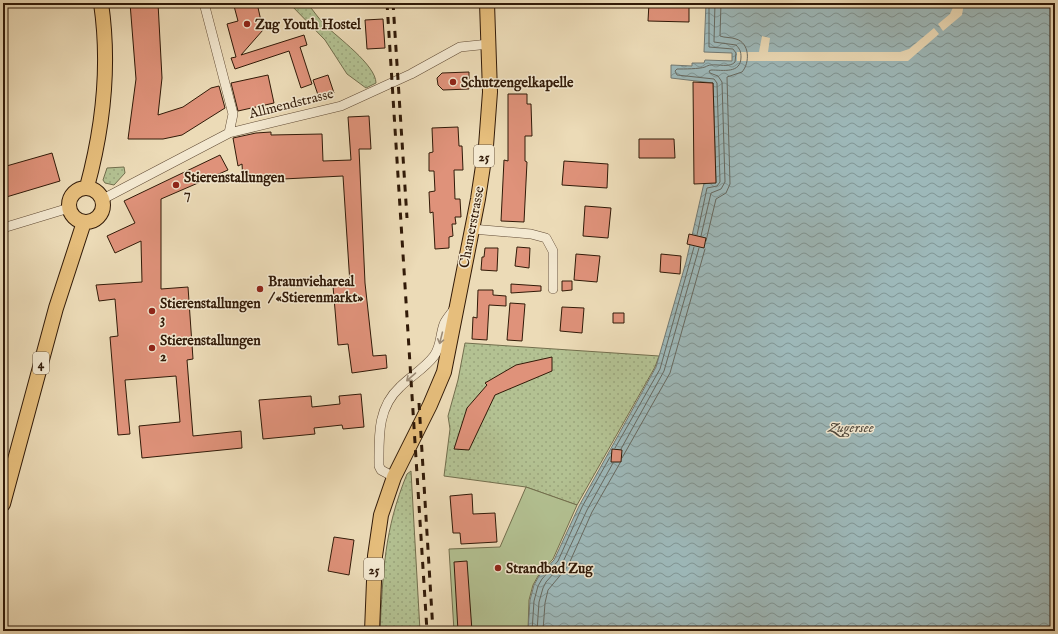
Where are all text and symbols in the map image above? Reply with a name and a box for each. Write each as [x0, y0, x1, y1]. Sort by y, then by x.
place label: Zug Youth Hostel [255, 16, 362, 34]
marker: Zug Youth Hostel [242, 19, 252, 29]
place label: Schutzengelkapelle [461, 74, 574, 92]
marker: Schutzengelkapelle [448, 77, 458, 87]
street label: Allmendstrasse [246, 85, 336, 123]
road number: 25 [474, 145, 494, 167]
place label: Stierenstallungen 7 [184, 169, 285, 203]
marker: Stierenstallungen 7 [171, 180, 181, 190]
street label: Chamerstrasse [455, 184, 489, 270]
place label: Braunviehareal / «Stierenmarkt» [267, 273, 363, 307]
marker: Braunviehareal / «Stierenmarkt» [255, 284, 265, 294]
place label: Stierenstallungen 3 [160, 295, 261, 329]
marker: Stierenstallungen 3 [147, 306, 157, 316]
one-way arrow [437, 331, 444, 344]
place label: Stierenstallungen 2 [160, 332, 261, 366]
marker: Stierenstallungen 2 [147, 343, 157, 353]
road number: 4 [33, 352, 49, 374]
one-way arrow [405, 373, 416, 382]
water label: Zugersee [826, 418, 874, 438]
road number: 25 [364, 558, 384, 580]
place label: Strandbad Zug [506, 560, 594, 578]
marker: Strandbad Zug [493, 563, 503, 573]

